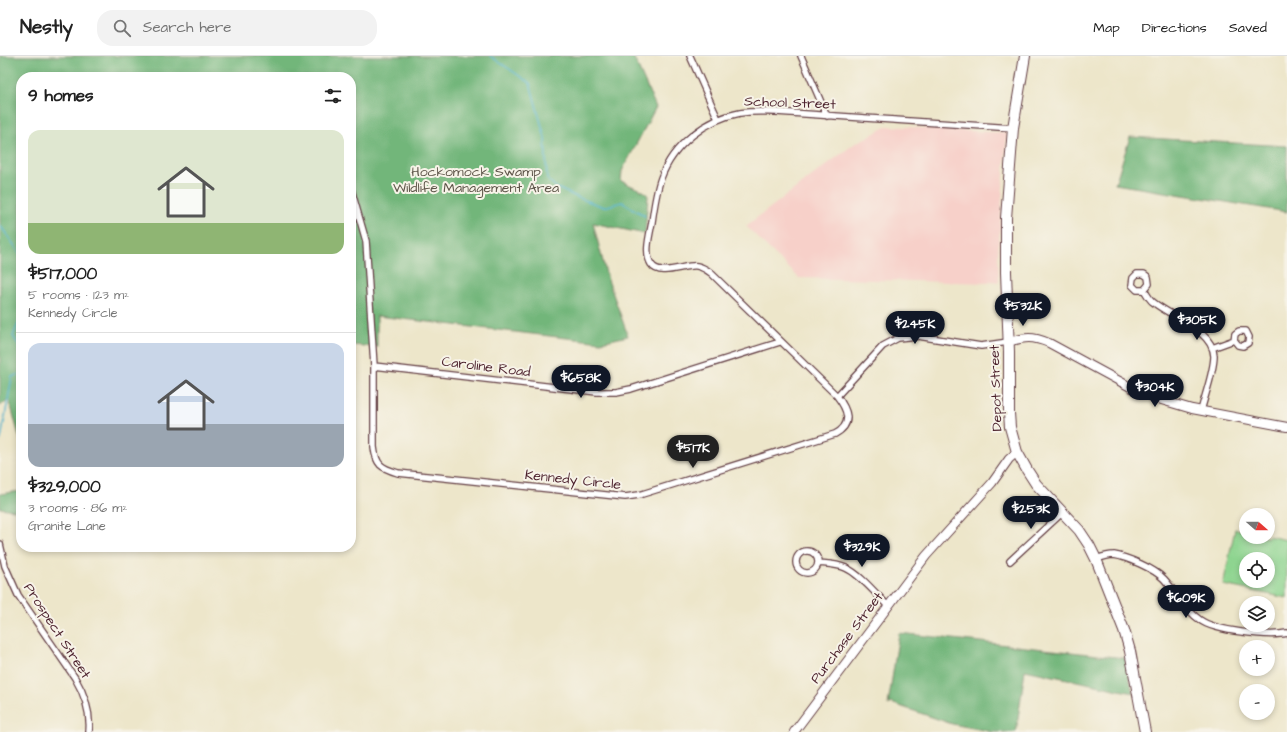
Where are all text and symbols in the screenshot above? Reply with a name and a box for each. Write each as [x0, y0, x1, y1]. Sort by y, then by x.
search box [97, 10, 377, 46]
text: Nestly [20, 14, 73, 41]
icon: search [111, 17, 133, 39]
text: Search here [143, 17, 231, 38]
text: Map [1093, 18, 1120, 38]
text: Directions [1142, 18, 1207, 38]
text: Saved [1229, 18, 1267, 38]
text: 9 homes [28, 84, 93, 108]
icon: filters [322, 85, 344, 107]
street label: School Street [744, 91, 836, 115]
icon: home [150, 156, 222, 228]
park label: Hockomock Swamp Wildlife Management Area [393, 162, 559, 198]
text: $517,000 [28, 262, 97, 286]
text: 5 rooms · 123 m² [28, 286, 129, 304]
pin: $532K [995, 293, 1051, 327]
text: $532K [1004, 297, 1042, 315]
text: Kennedy Circle [28, 304, 118, 322]
pin: $305K [1169, 307, 1225, 341]
pin: $245K [887, 311, 943, 345]
text: $305K [1177, 311, 1217, 329]
text: $245K [895, 315, 935, 333]
street label: Depot Street [984, 344, 1008, 432]
street label: Caroline Road [440, 352, 532, 382]
pin: $658K [553, 365, 609, 399]
icon: home [150, 369, 222, 441]
text: $658K [561, 369, 601, 387]
pin: $304K [1127, 374, 1183, 408]
text: $304K [1136, 378, 1174, 396]
pin: $517K [665, 435, 721, 469]
text: $517K [676, 439, 710, 457]
street label: Kennedy Circle [524, 465, 622, 495]
text: $329,000 [28, 475, 101, 499]
pin: $253K [1003, 496, 1059, 530]
text: 3 rooms · 86 m² [28, 499, 127, 517]
text: $253K [1012, 500, 1050, 518]
north arrow [1239, 508, 1275, 544]
map controls [1239, 508, 1275, 720]
text: Granite Lane [28, 517, 106, 535]
pin: $329K [834, 534, 890, 568]
text: $329K [844, 538, 880, 556]
button: locate [1239, 552, 1275, 588]
street label: Prospect Street [19, 579, 96, 683]
pin: $609K [1158, 585, 1214, 619]
street label: Purchase Street [806, 588, 888, 688]
text: $609K [1167, 589, 1205, 607]
button: layers [1239, 596, 1275, 632]
button: + [1239, 640, 1275, 676]
button: − [1239, 684, 1275, 720]

